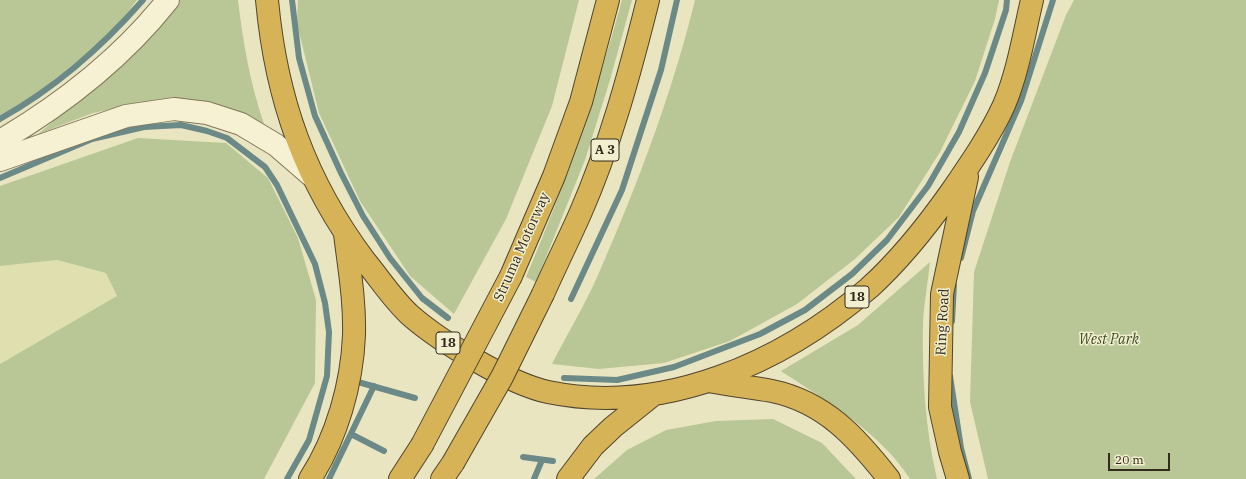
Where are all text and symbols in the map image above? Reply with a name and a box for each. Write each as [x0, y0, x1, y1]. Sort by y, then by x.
road number: A 3 [591, 139, 619, 161]
street label: Struma Motorway [490, 190, 554, 304]
road number: 18 [845, 286, 869, 308]
street label: Ring Road [933, 288, 953, 356]
road number: 18 [436, 332, 460, 354]
park label: West Park [1079, 332, 1139, 348]
scale bar [1110, 445, 1172, 471]
text: 20 m [1115, 452, 1144, 467]

